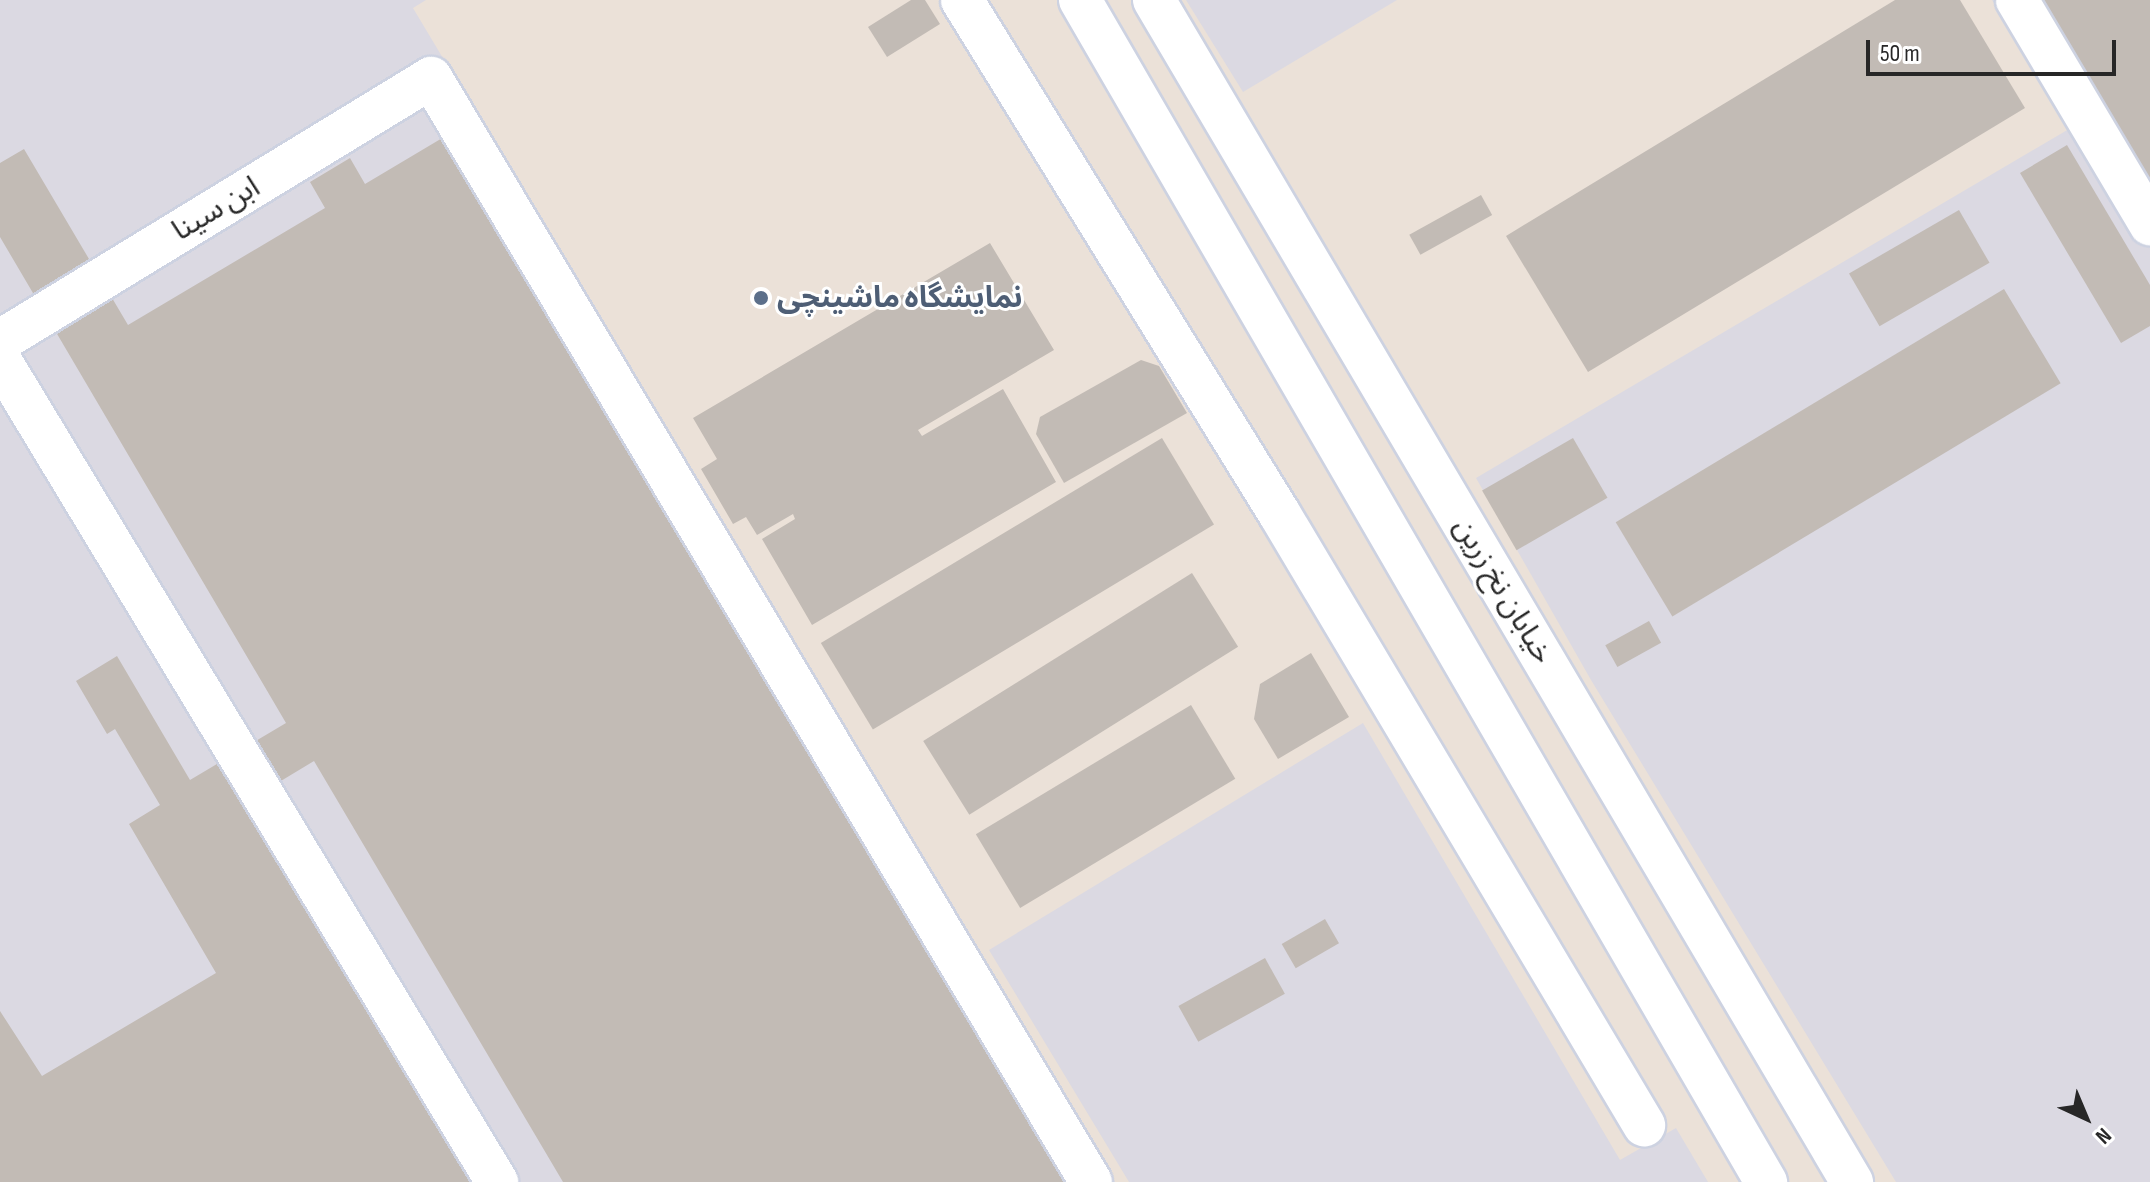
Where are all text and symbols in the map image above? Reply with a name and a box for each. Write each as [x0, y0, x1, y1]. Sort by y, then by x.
scale bar [1870, 24, 2120, 74]
text: 50 m [1880, 39, 1920, 68]
street label: ابن سینا [166, 169, 266, 249]
place label: نمایشگاه ماشینچی [777, 280, 1023, 316]
marker: نمایشگاه ماشینچی [752, 289, 770, 307]
street label: خیابان نخ زرین [1445, 511, 1561, 671]
north arrow [2046, 1078, 2126, 1158]
text: N [2089, 1122, 2117, 1149]

